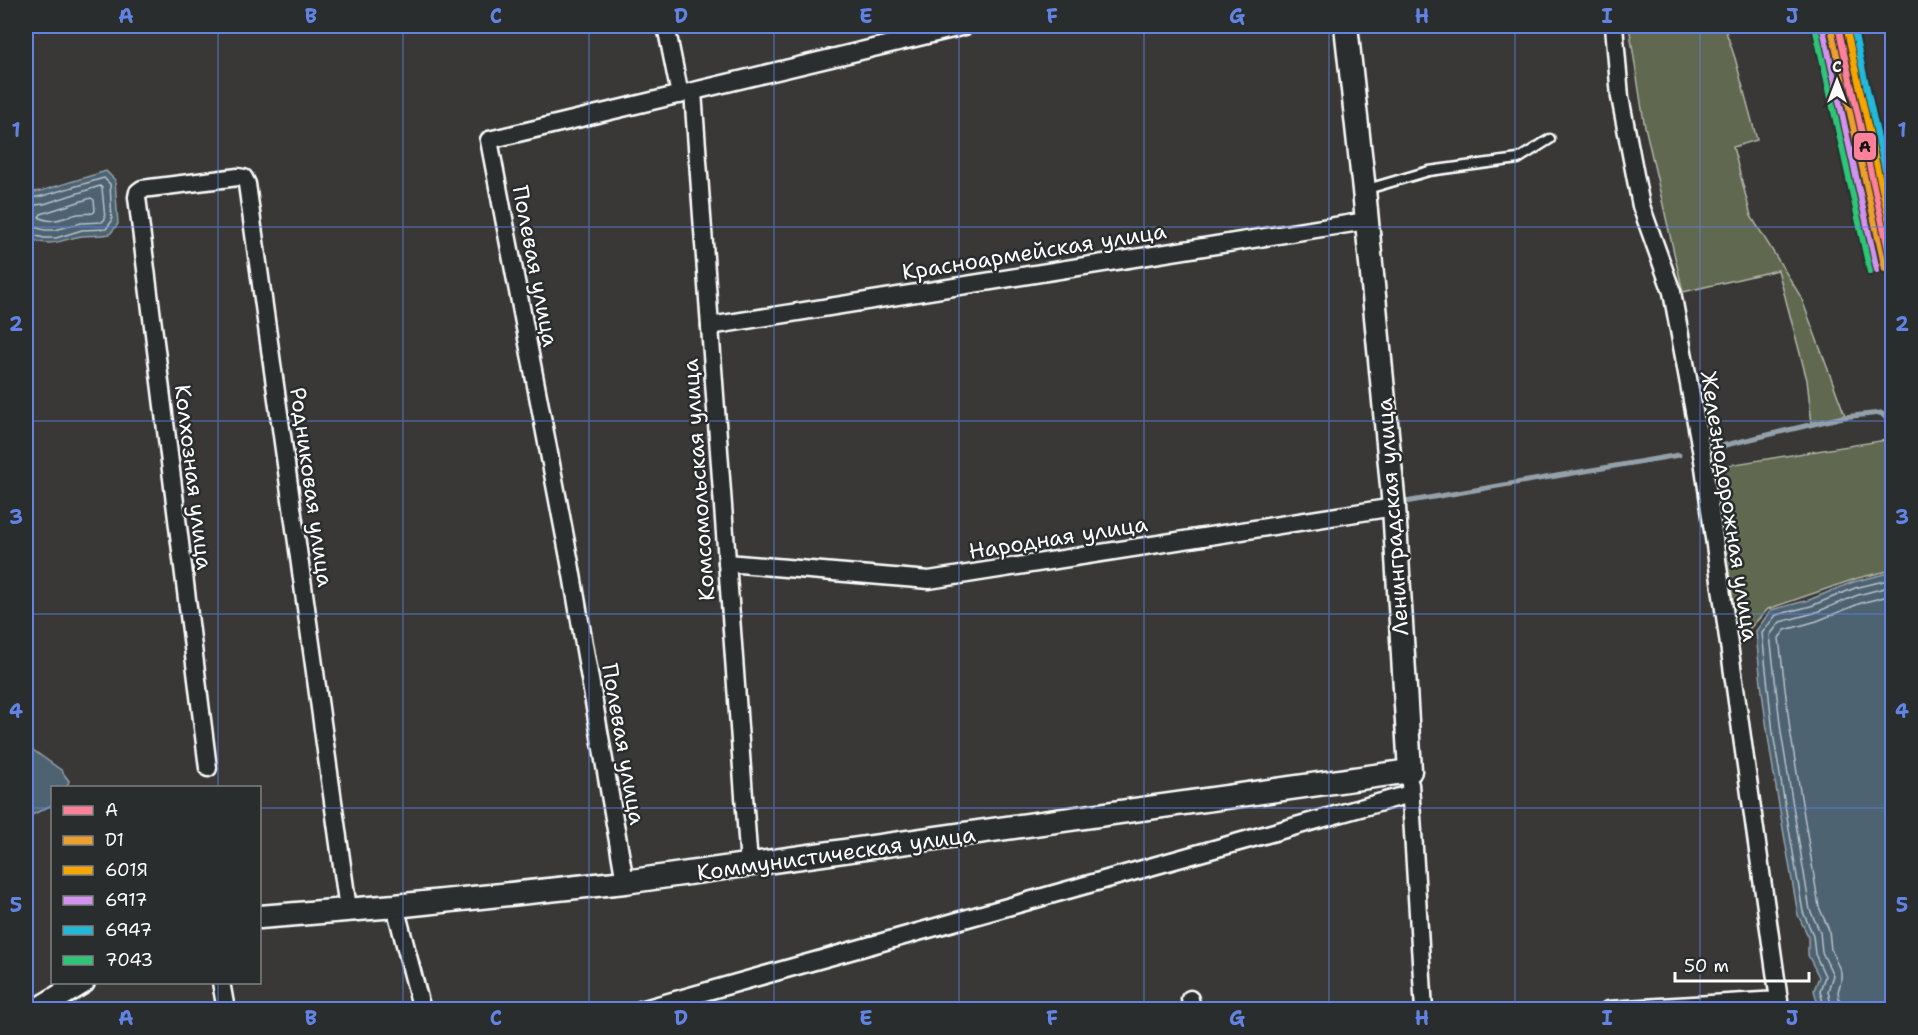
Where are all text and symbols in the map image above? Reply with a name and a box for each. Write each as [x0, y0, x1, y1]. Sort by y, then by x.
text: A [118, 3, 134, 29]
text: B [305, 3, 317, 29]
text: C [490, 3, 502, 29]
text: D [674, 3, 688, 29]
text: E [859, 3, 873, 29]
text: F [1046, 3, 1058, 29]
text: G [1229, 3, 1245, 29]
text: H [1415, 3, 1429, 29]
text: I [1601, 3, 1613, 29]
text: J [1786, 3, 1799, 29]
north arrow [1807, 51, 1867, 111]
text: С [1832, 56, 1842, 77]
text: 1 [11, 117, 21, 143]
text: 1 [1897, 117, 1907, 143]
line badge: A [1853, 132, 1877, 161]
text: A [1859, 136, 1871, 157]
street label: Полевая улица [506, 183, 565, 349]
street label: Красноармейская улица [900, 216, 1169, 287]
text: 2 [9, 311, 23, 337]
text: 2 [1895, 311, 1909, 337]
street label: Комсомольская улица [676, 358, 721, 602]
street label: Железнодорожная улица [1694, 369, 1765, 644]
street label: Колхозная улица [168, 383, 219, 572]
street label: Родниковая улица [283, 385, 340, 589]
street label: Ленинградская улица [1370, 397, 1415, 637]
text: 3 [9, 504, 23, 530]
text: 3 [1895, 504, 1909, 530]
street label: Народная улица [967, 509, 1150, 566]
street label: Полевая улица [595, 661, 652, 827]
text: 4 [9, 698, 23, 724]
text: 4 [1895, 698, 1909, 724]
legend [51, 786, 261, 984]
text: A [105, 798, 118, 822]
street label: Коммунистическая улица [695, 820, 978, 887]
text: D1 [105, 828, 124, 852]
text: 601Я [105, 858, 148, 882]
text: 6917 [105, 888, 147, 912]
text: 5 [10, 892, 22, 918]
text: 5 [1896, 892, 1908, 918]
text: 6947 [105, 918, 152, 942]
scale bar [1675, 945, 1808, 983]
text: 7043 [105, 948, 153, 972]
text: 50 m [1684, 954, 1729, 978]
text: A [118, 1005, 134, 1031]
text: B [305, 1005, 317, 1031]
text: C [490, 1005, 502, 1031]
text: D [674, 1005, 688, 1031]
text: E [859, 1005, 873, 1031]
text: F [1046, 1005, 1058, 1031]
text: G [1229, 1005, 1245, 1031]
text: H [1415, 1005, 1429, 1031]
text: I [1601, 1005, 1613, 1031]
text: J [1786, 1005, 1799, 1031]

